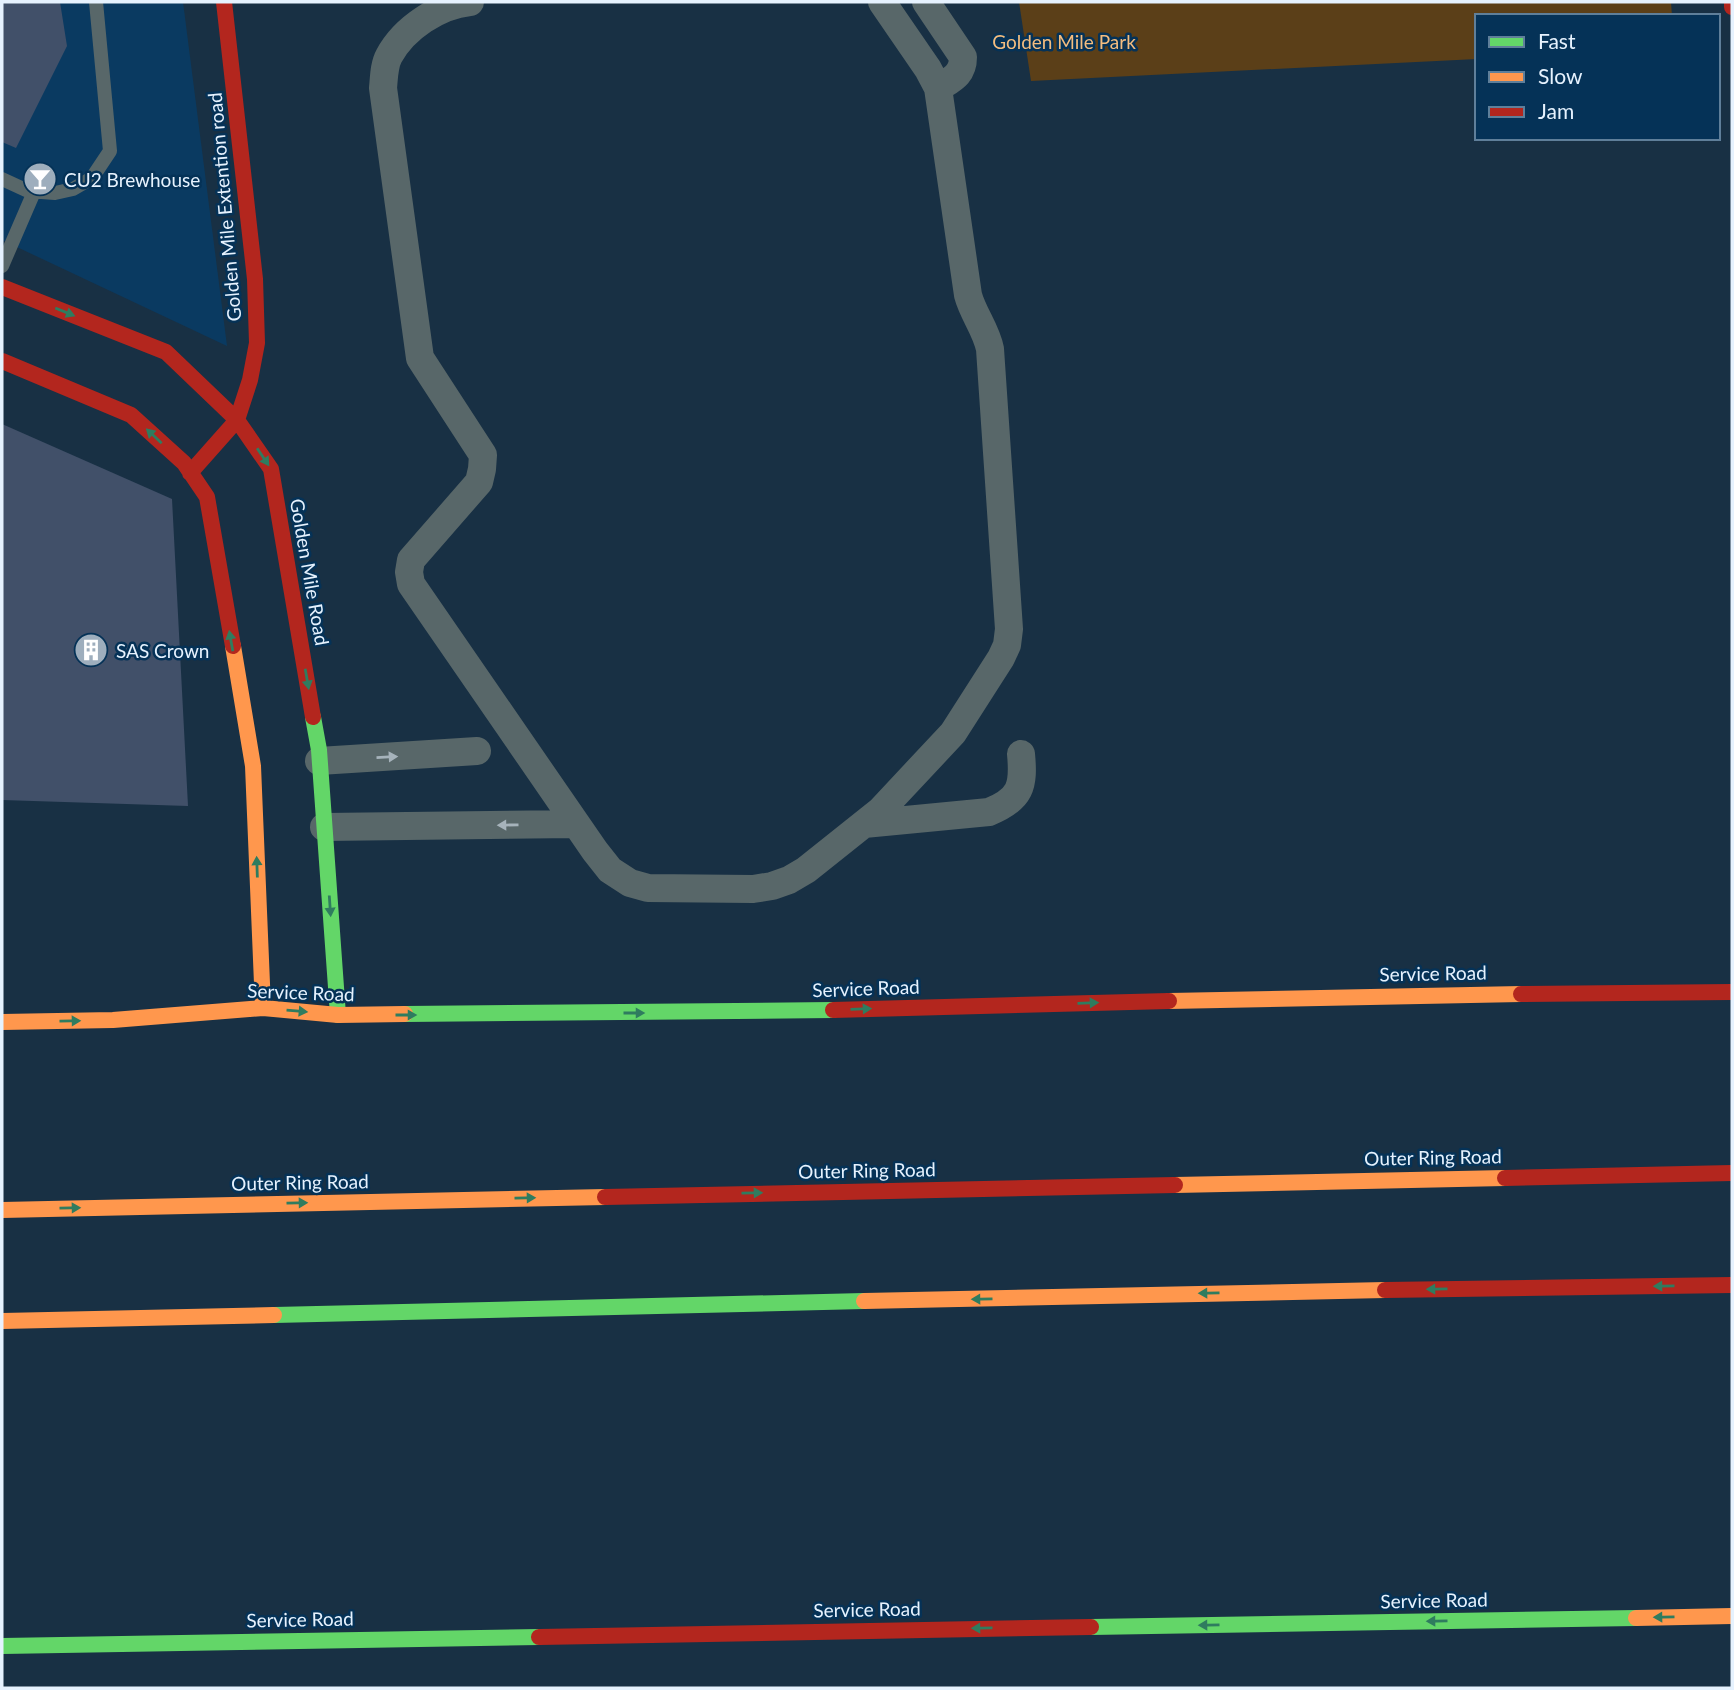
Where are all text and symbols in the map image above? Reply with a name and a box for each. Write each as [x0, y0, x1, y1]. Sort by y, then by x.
legend [1475, 14, 1720, 140]
text: Fast [1538, 28, 1576, 53]
park label: Golden Mile Park [992, 30, 1136, 53]
text: Slow [1538, 63, 1583, 88]
street label: Golden Mile Extention road [203, 92, 245, 322]
text: Jam [1538, 98, 1574, 123]
bar icon: CU2 Brewhouse [21, 160, 59, 198]
place label: CU2 Brewhouse [64, 168, 200, 191]
one-way arrow [55, 307, 76, 318]
one-way arrow [146, 428, 163, 444]
one-way arrow [256, 448, 269, 467]
street label: Golden Mile Road [286, 497, 334, 647]
one-way arrow [225, 630, 236, 652]
building icon: SAS Crown [72, 631, 110, 669]
place label: SAS Crown [116, 639, 209, 662]
one-way arrow [302, 669, 313, 691]
one-way arrow [377, 751, 399, 762]
one-way arrow [496, 819, 518, 830]
one-way arrow [251, 855, 262, 877]
one-way arrow [325, 895, 336, 917]
street label: Service Road [1379, 961, 1487, 985]
street label: Service Road [812, 975, 920, 1001]
street label: Service Road [247, 979, 355, 1005]
one-way arrow [1078, 997, 1100, 1008]
one-way arrow [850, 1003, 872, 1015]
one-way arrow [286, 1006, 308, 1017]
one-way arrow [623, 1007, 645, 1019]
one-way arrow [395, 1009, 417, 1021]
one-way arrow [59, 1015, 81, 1027]
street label: Outer Ring Road [1364, 1144, 1502, 1170]
street label: Outer Ring Road [798, 1157, 936, 1183]
street label: Outer Ring Road [231, 1169, 369, 1195]
one-way arrow [742, 1187, 764, 1199]
one-way arrow [514, 1192, 536, 1204]
one-way arrow [287, 1198, 309, 1209]
one-way arrow [59, 1203, 81, 1214]
one-way arrow [1653, 1280, 1675, 1292]
one-way arrow [1425, 1283, 1447, 1295]
one-way arrow [1198, 1288, 1220, 1299]
one-way arrow [970, 1293, 992, 1304]
street label: Service Road [1380, 1588, 1488, 1612]
street label: Service Road [813, 1597, 921, 1621]
street label: Service Road [246, 1607, 354, 1631]
one-way arrow [1653, 1612, 1675, 1623]
one-way arrow [1425, 1615, 1447, 1627]
one-way arrow [1198, 1619, 1220, 1630]
one-way arrow [970, 1623, 992, 1634]

